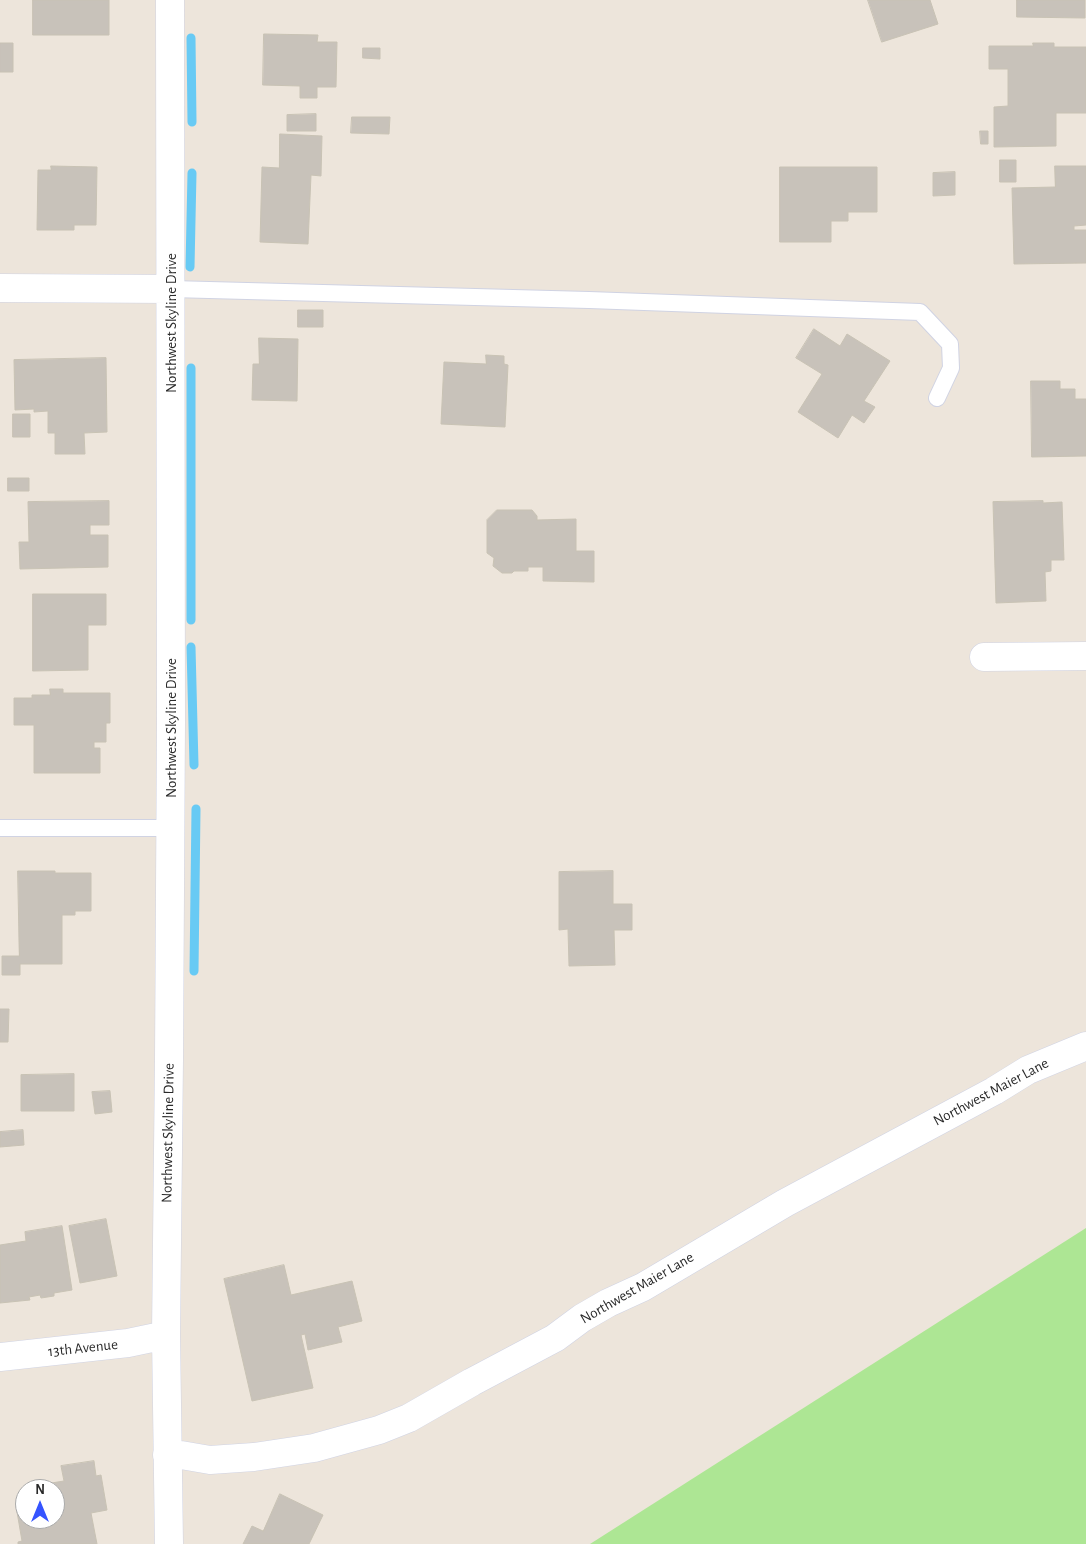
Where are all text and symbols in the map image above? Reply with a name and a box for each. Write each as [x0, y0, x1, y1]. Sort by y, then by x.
street label: Northwest Skyline Drive [162, 253, 180, 393]
street label: Northwest Skyline Drive [162, 658, 180, 798]
street label: Northwest Maier Lane [930, 1054, 1052, 1130]
street label: Northwest Skyline Drive [158, 1063, 178, 1203]
street label: Northwest Maier Lane [577, 1248, 697, 1328]
street label: 13th Avenue [47, 1335, 119, 1361]
north arrow [15, 1479, 65, 1529]
text: N [35, 1483, 45, 1497]

